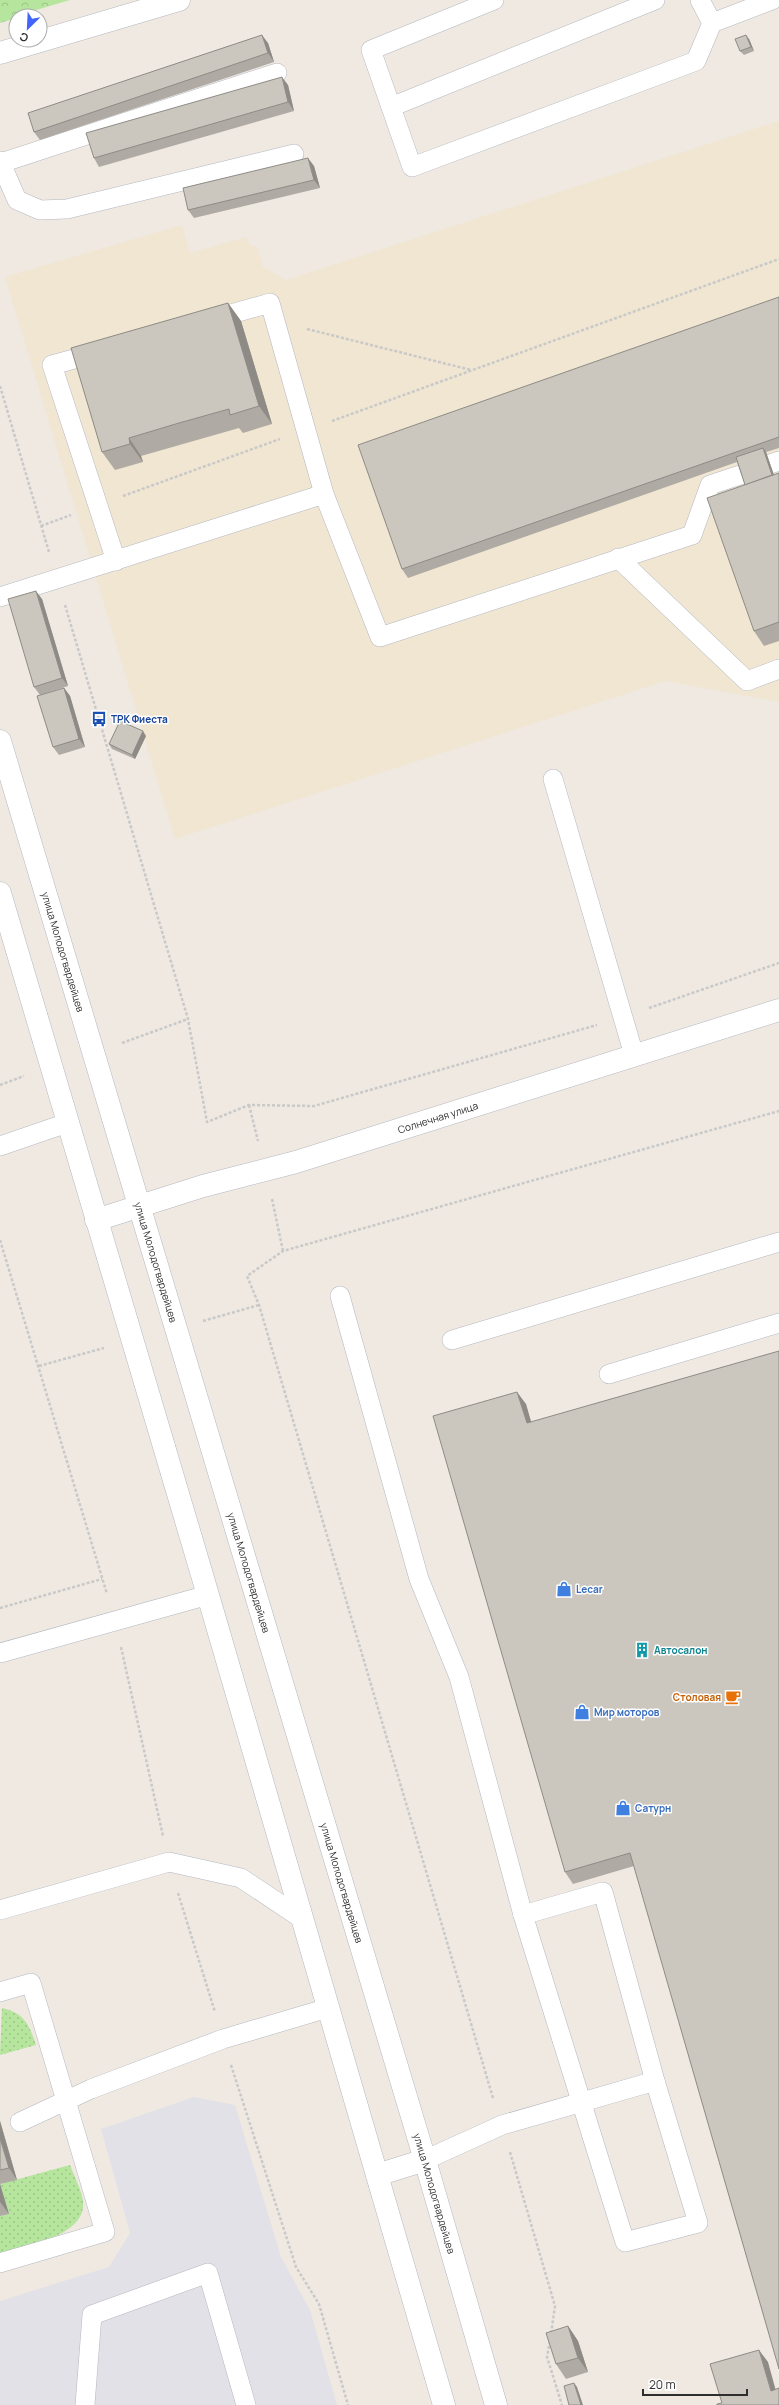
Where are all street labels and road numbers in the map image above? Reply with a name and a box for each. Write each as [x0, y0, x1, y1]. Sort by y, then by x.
street label: улица Молодогвардейцев [39, 890, 88, 1014]
street label: Солнечная улица [396, 1098, 480, 1137]
street label: улица Молодогвардейцев [131, 1200, 181, 1324]
street label: улица Молодогвардейцев [224, 1511, 274, 1635]
street label: улица Молодогвардейцев [317, 1821, 367, 1945]
street label: улица Молодогвардейцев [410, 2132, 459, 2256]

